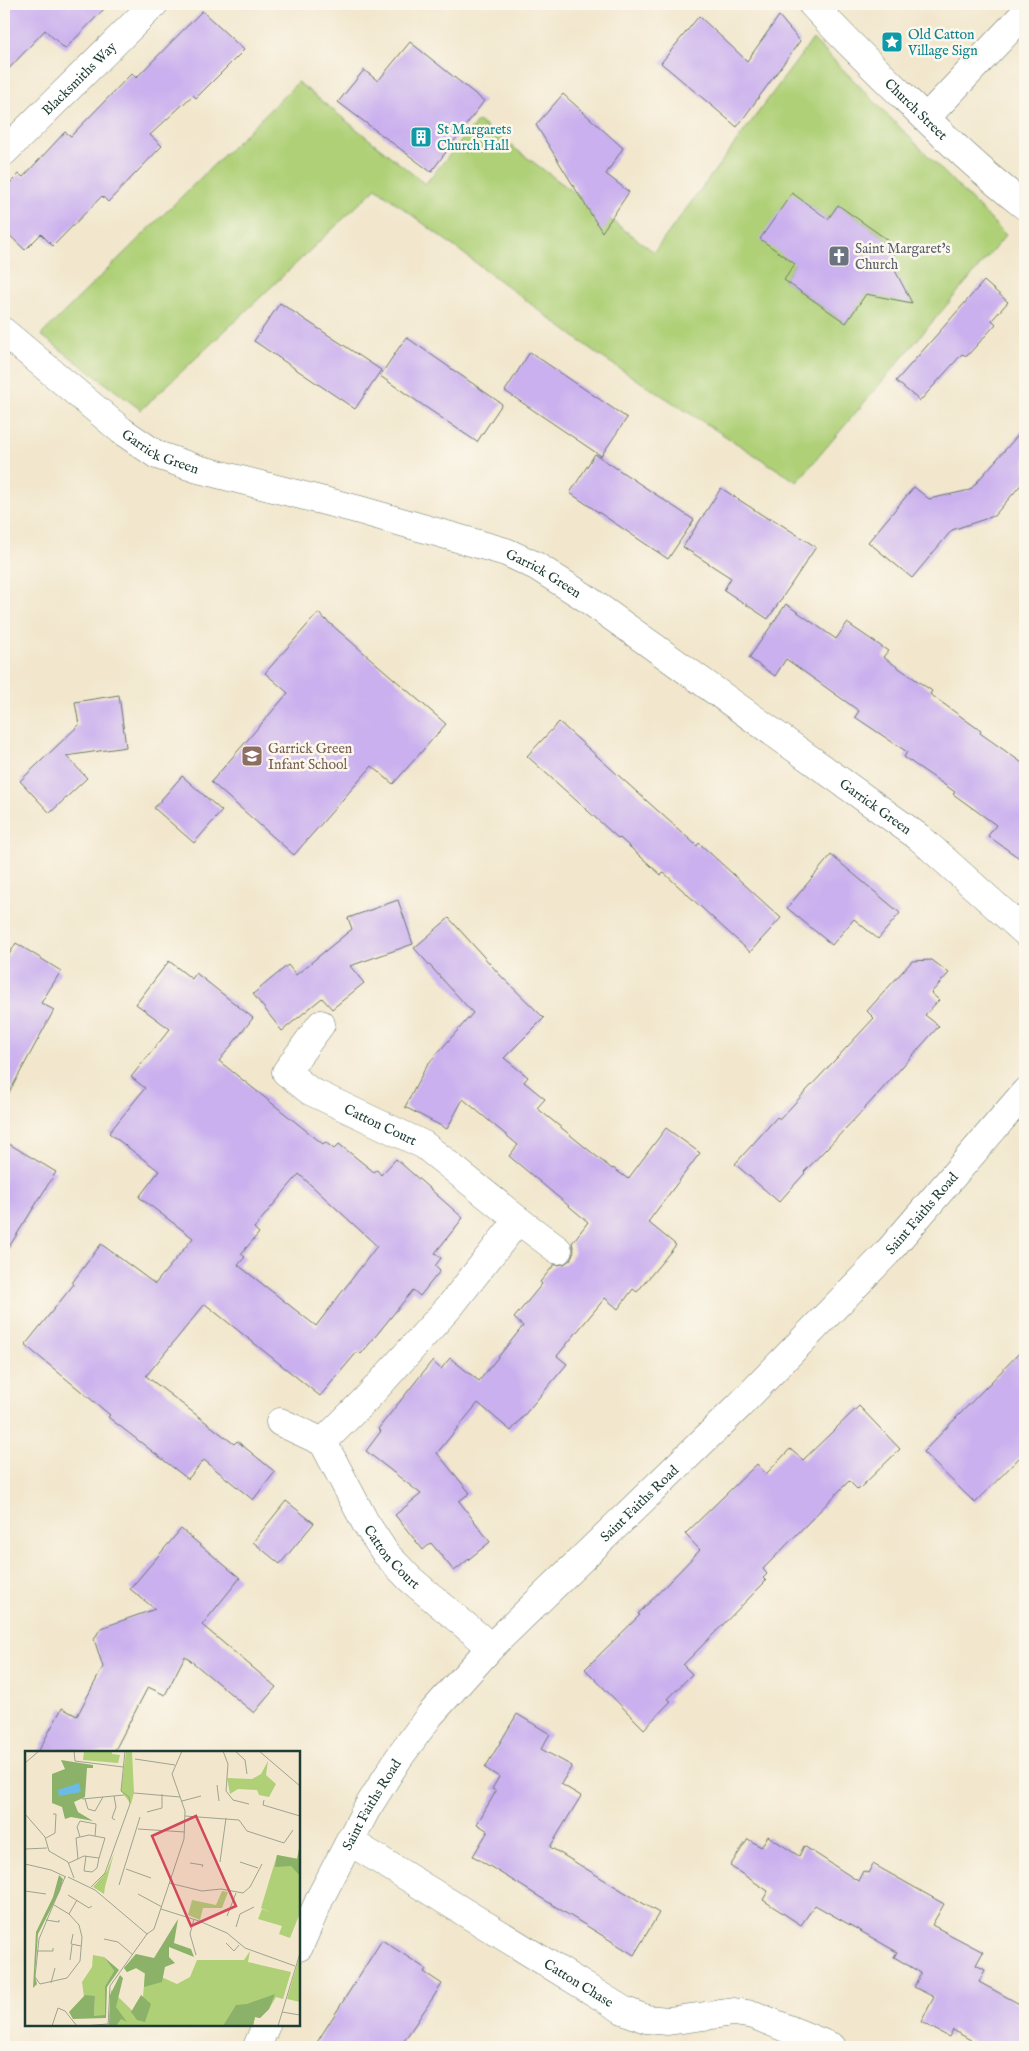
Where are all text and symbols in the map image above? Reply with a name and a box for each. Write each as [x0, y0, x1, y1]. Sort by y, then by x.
place label: Old Catton Village Sign [907, 26, 978, 60]
place icon: Old Catton Village Sign [880, 30, 904, 54]
street label: Blacksmiths Way [38, 38, 121, 120]
street label: Church Street [880, 75, 951, 145]
place label: St Margarets Church Hall [437, 121, 511, 155]
building icon: St Margarets Church Hall [409, 125, 433, 149]
place label: Saint Margaret's Church [855, 240, 950, 274]
church icon: Saint Margaret's Church [827, 244, 851, 268]
street label: Garrick Green [118, 425, 201, 479]
street label: Garrick Green [503, 545, 585, 603]
place label: Garrick Green Infant School [268, 740, 353, 774]
school or university icon: Garrick Green Infant School [240, 744, 264, 768]
street label: Garrick Green [836, 775, 915, 839]
street label: Catton Court [341, 1100, 420, 1150]
street label: Saint Faiths Road [882, 1168, 963, 1258]
street label: Saint Faiths Road [597, 1461, 683, 1546]
street label: Catton Court [359, 1522, 423, 1594]
inset map [25, 1751, 300, 2026]
street label: Saint Faiths Road [339, 1756, 406, 1854]
street label: Catton Chase [540, 1955, 617, 2012]

